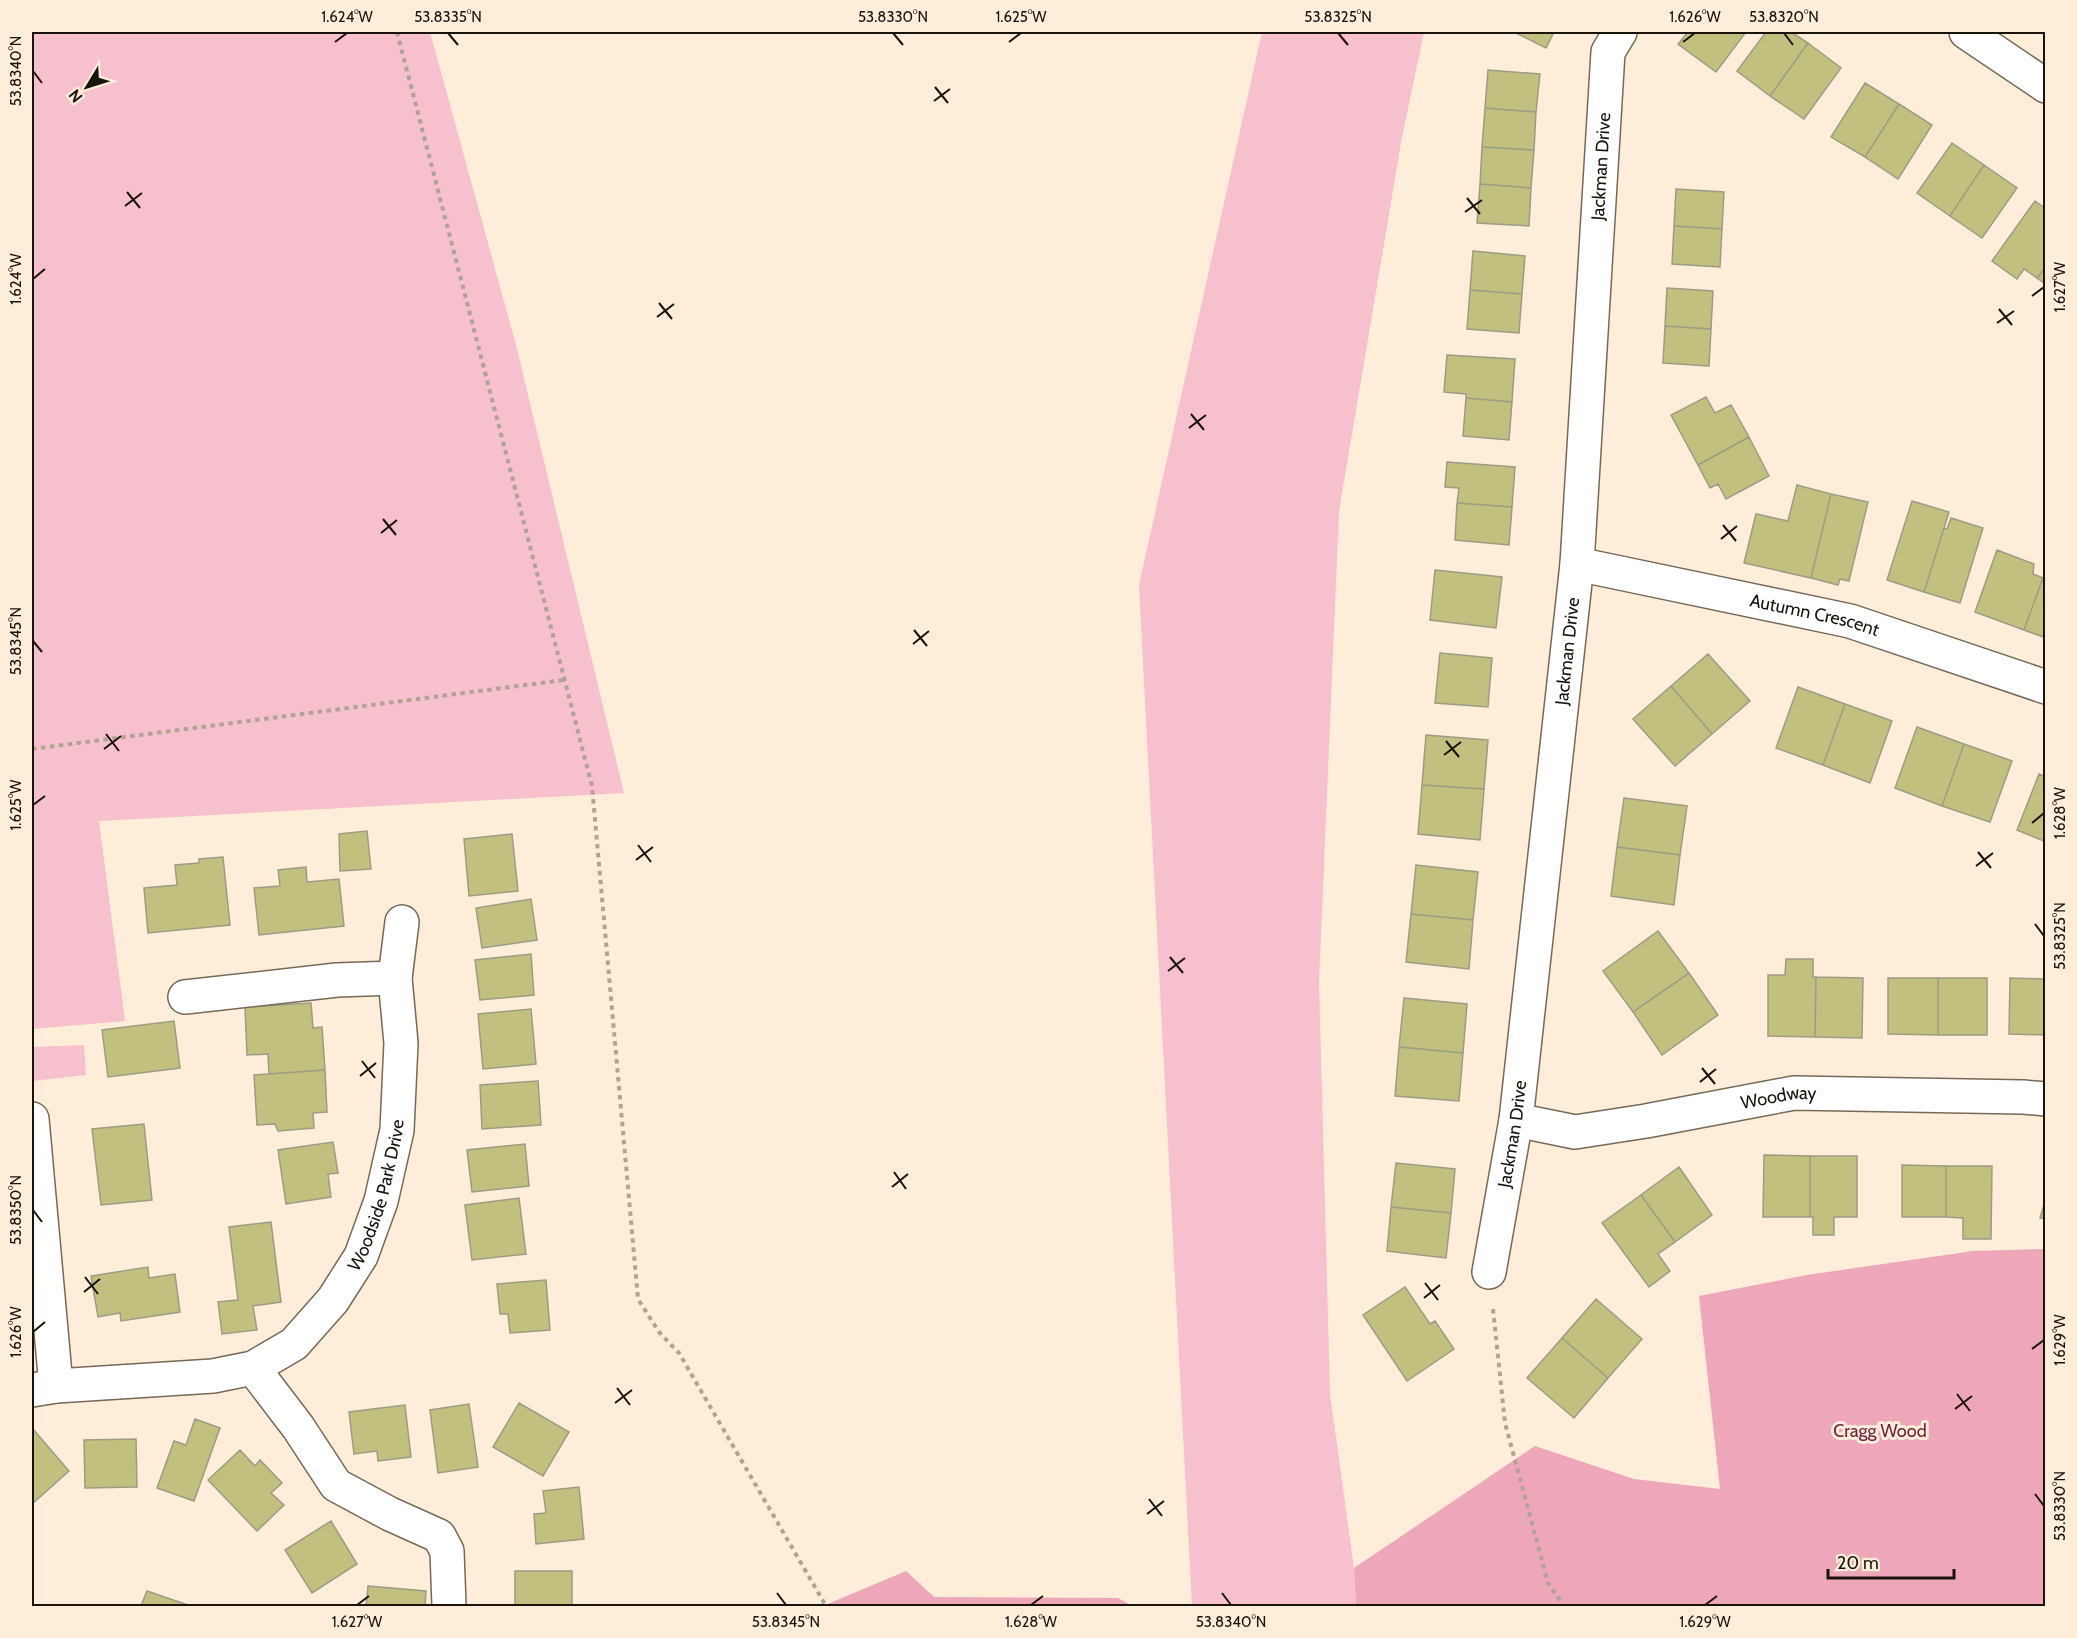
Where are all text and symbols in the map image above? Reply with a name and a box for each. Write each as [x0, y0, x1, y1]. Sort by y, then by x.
text: 1.624°W [321, 8, 374, 26]
text: 53.8335°N [414, 8, 482, 26]
text: 53.8330°N [858, 8, 928, 26]
text: 1.625°W [995, 8, 1047, 26]
text: 53.8325°N [1304, 8, 1372, 26]
text: 1.626°W [1669, 8, 1721, 26]
text: 53.8320°N [1749, 8, 1819, 26]
text: 53.8340°N [7, 36, 25, 106]
north arrow [57, 57, 117, 117]
text: N [65, 86, 87, 106]
street label: Jackman Drive [1587, 112, 1615, 222]
text: 1.624°W [7, 252, 25, 305]
text: 1.627°W [2051, 261, 2069, 312]
street label: Autumn Crescent [1748, 589, 1882, 641]
street label: Jackman Drive [1550, 596, 1584, 707]
text: 53.8345°N [7, 607, 25, 675]
text: 1.625°W [7, 779, 25, 831]
text: 1.628°W [2051, 786, 2069, 839]
text: 53.8325°N [2051, 902, 2069, 970]
street label: Jackman Drive [1493, 1079, 1531, 1190]
street label: Woodway [1739, 1081, 1817, 1114]
street label: Woodside Park Drive [343, 1119, 408, 1275]
text: 53.8350°N [7, 1175, 25, 1245]
text: 1.626°W [7, 1306, 25, 1358]
text: 1.629°W [2051, 1313, 2069, 1366]
park label: Cragg Wood [1833, 1420, 1927, 1442]
text: 53.8330°N [2051, 1471, 2069, 1541]
scale bar [1828, 1542, 1954, 1580]
text: 20 m [1837, 1552, 1879, 1574]
text: 1.627°W [332, 1613, 383, 1631]
text: 53.8345°N [752, 1613, 820, 1631]
text: 1.628°W [1005, 1613, 1058, 1631]
text: 53.8340°N [1196, 1613, 1266, 1631]
text: 1.629°W [1679, 1613, 1732, 1631]

